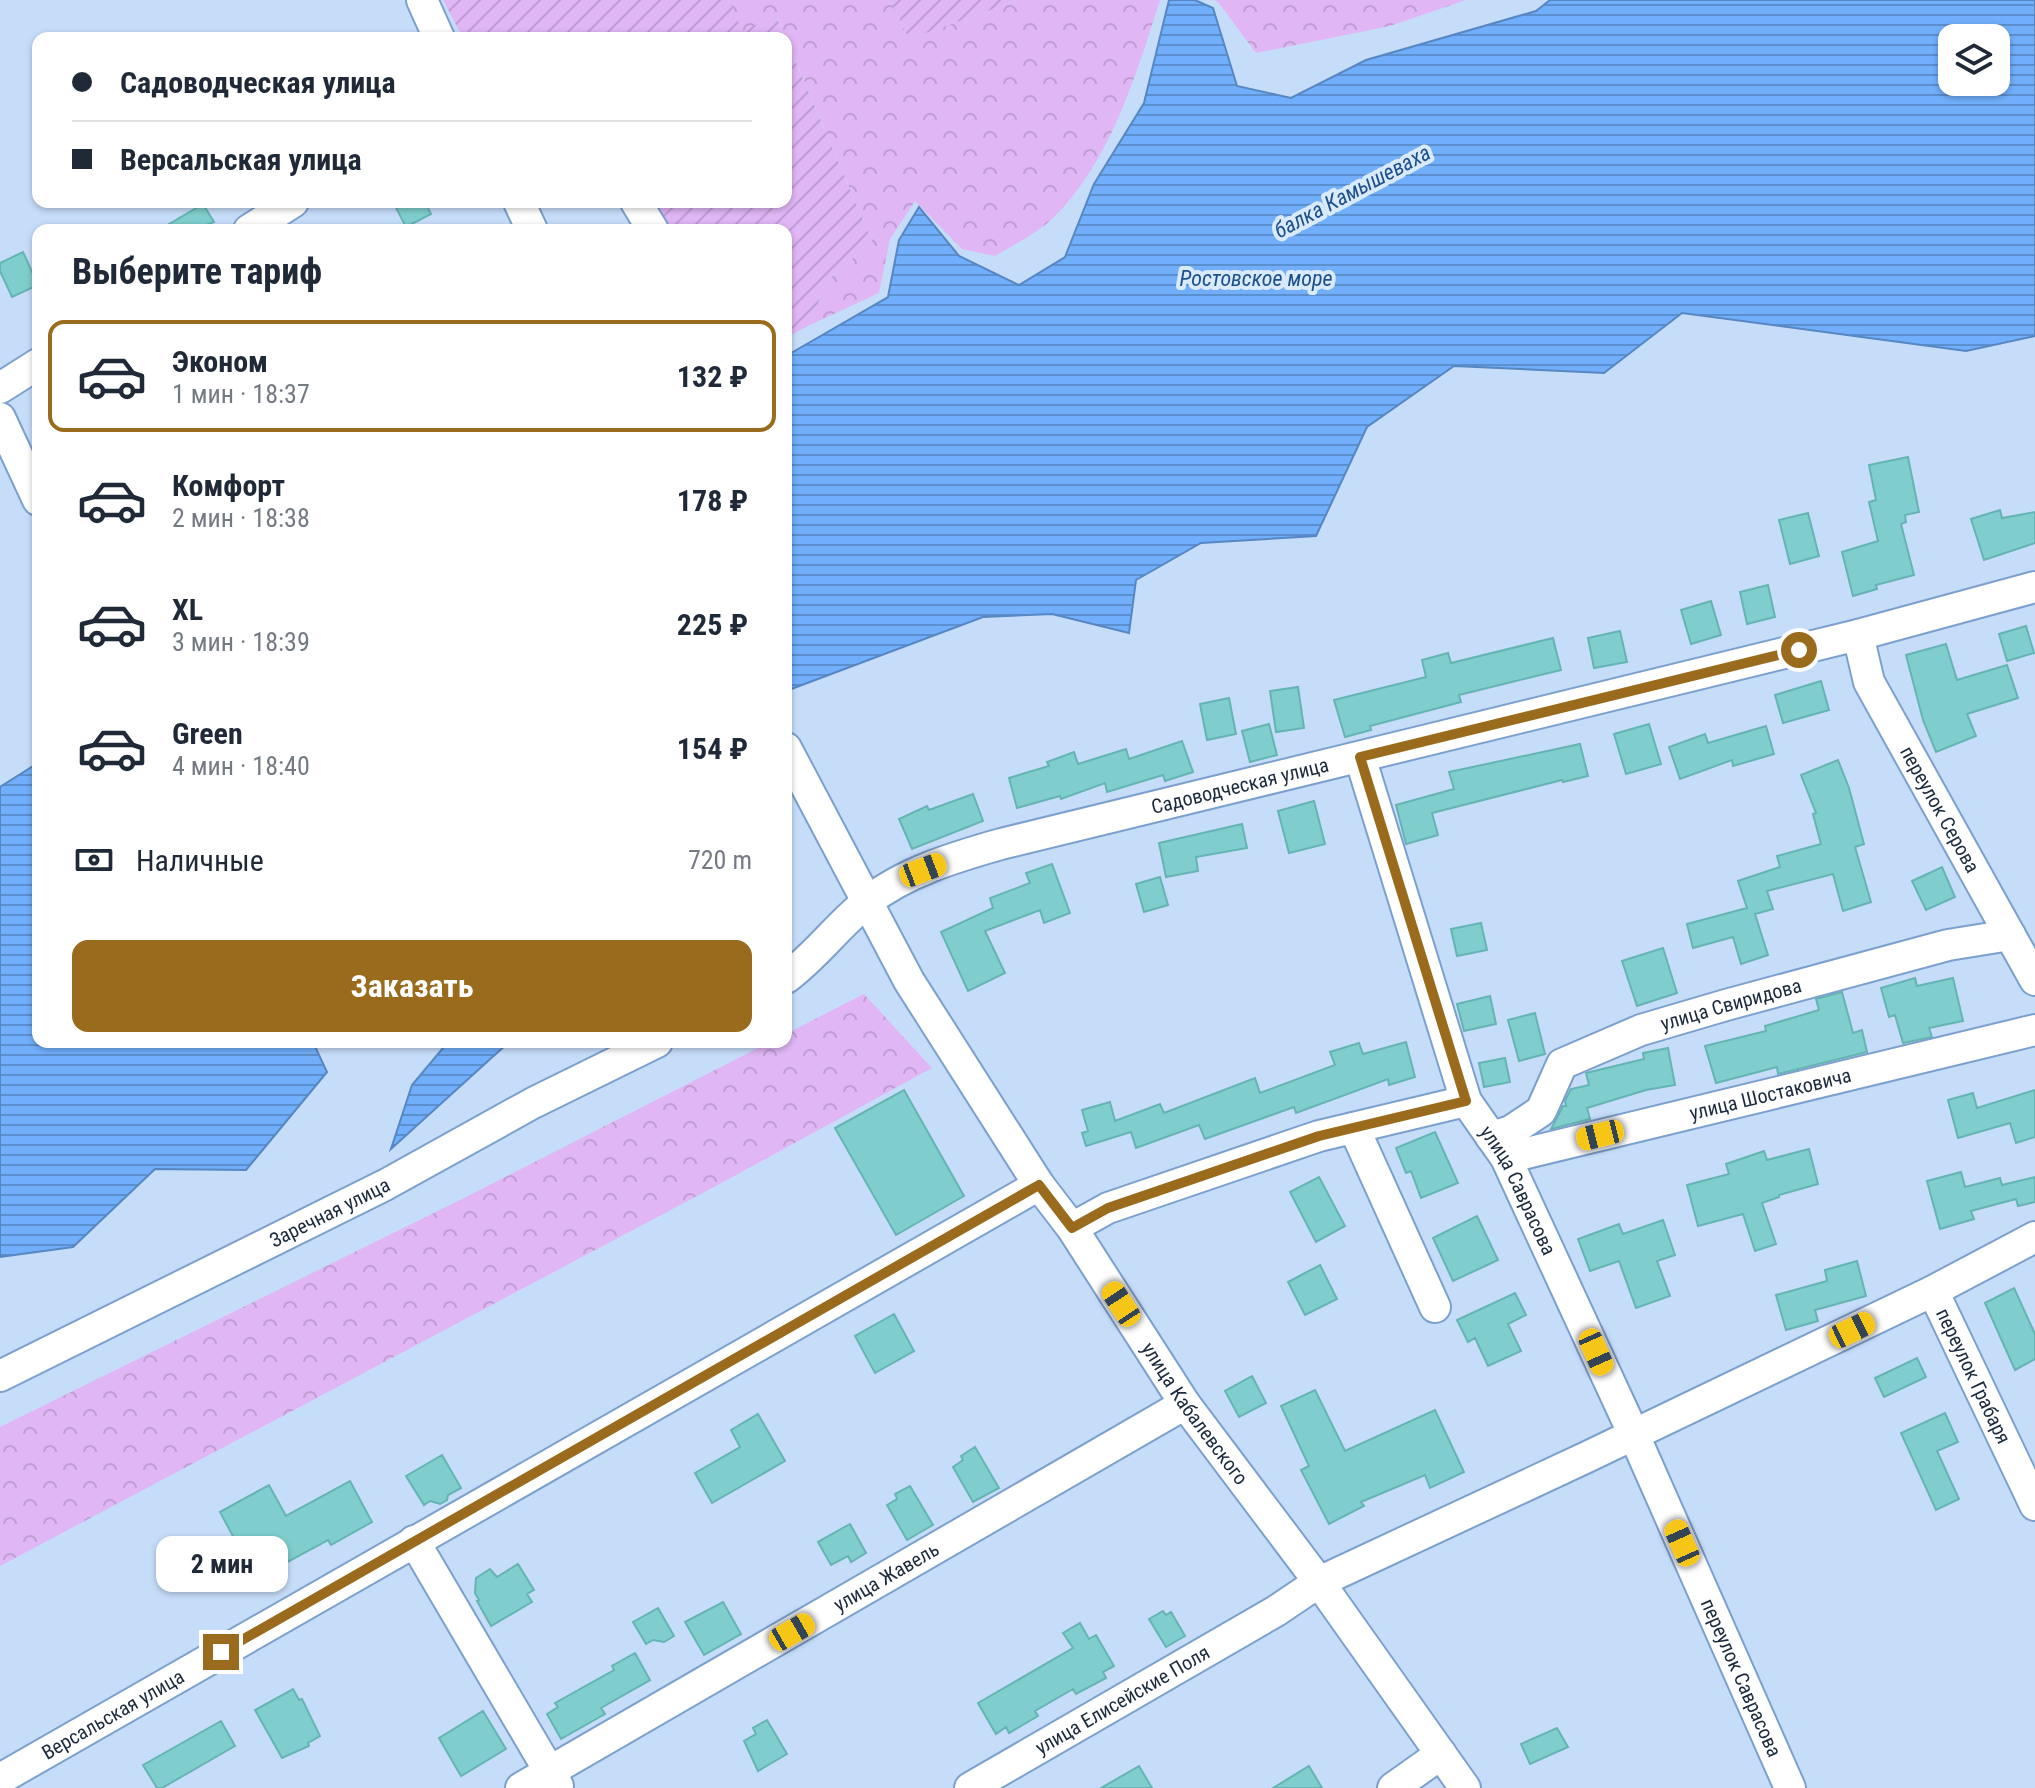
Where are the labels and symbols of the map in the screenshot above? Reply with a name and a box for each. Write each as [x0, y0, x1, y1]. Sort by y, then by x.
water label: балка Камышеваха [1270, 140, 1435, 243]
water label: Ростовское море [1180, 266, 1332, 291]
route start [1781, 632, 1817, 668]
street label: переулок Серова [1895, 742, 1985, 877]
street label: Садоводческая улица [1149, 753, 1331, 819]
car [896, 850, 950, 890]
street label: улица Свиридова [1658, 973, 1804, 1036]
street label: улица Шостаковича [1687, 1063, 1854, 1125]
car [1574, 1118, 1626, 1152]
street label: улица Саврасова [1475, 1121, 1561, 1259]
street label: Заречная улица [266, 1173, 394, 1252]
car [1098, 1277, 1144, 1331]
street label: переулок Грабаря [1931, 1304, 2016, 1447]
car [1825, 1309, 1879, 1351]
car [1575, 1325, 1617, 1379]
street label: улица Кабалевского [1136, 1338, 1253, 1489]
car [1661, 1516, 1703, 1570]
callout: 2 мин [155, 1536, 287, 1592]
street label: улица Жавель [829, 1537, 943, 1617]
street label: переулок Саврасова [1696, 1595, 1787, 1760]
car [765, 1610, 819, 1654]
route end [203, 1634, 239, 1670]
street label: улица Елисейские Поля [1031, 1640, 1214, 1760]
street label: Версальская улица [37, 1664, 188, 1765]

